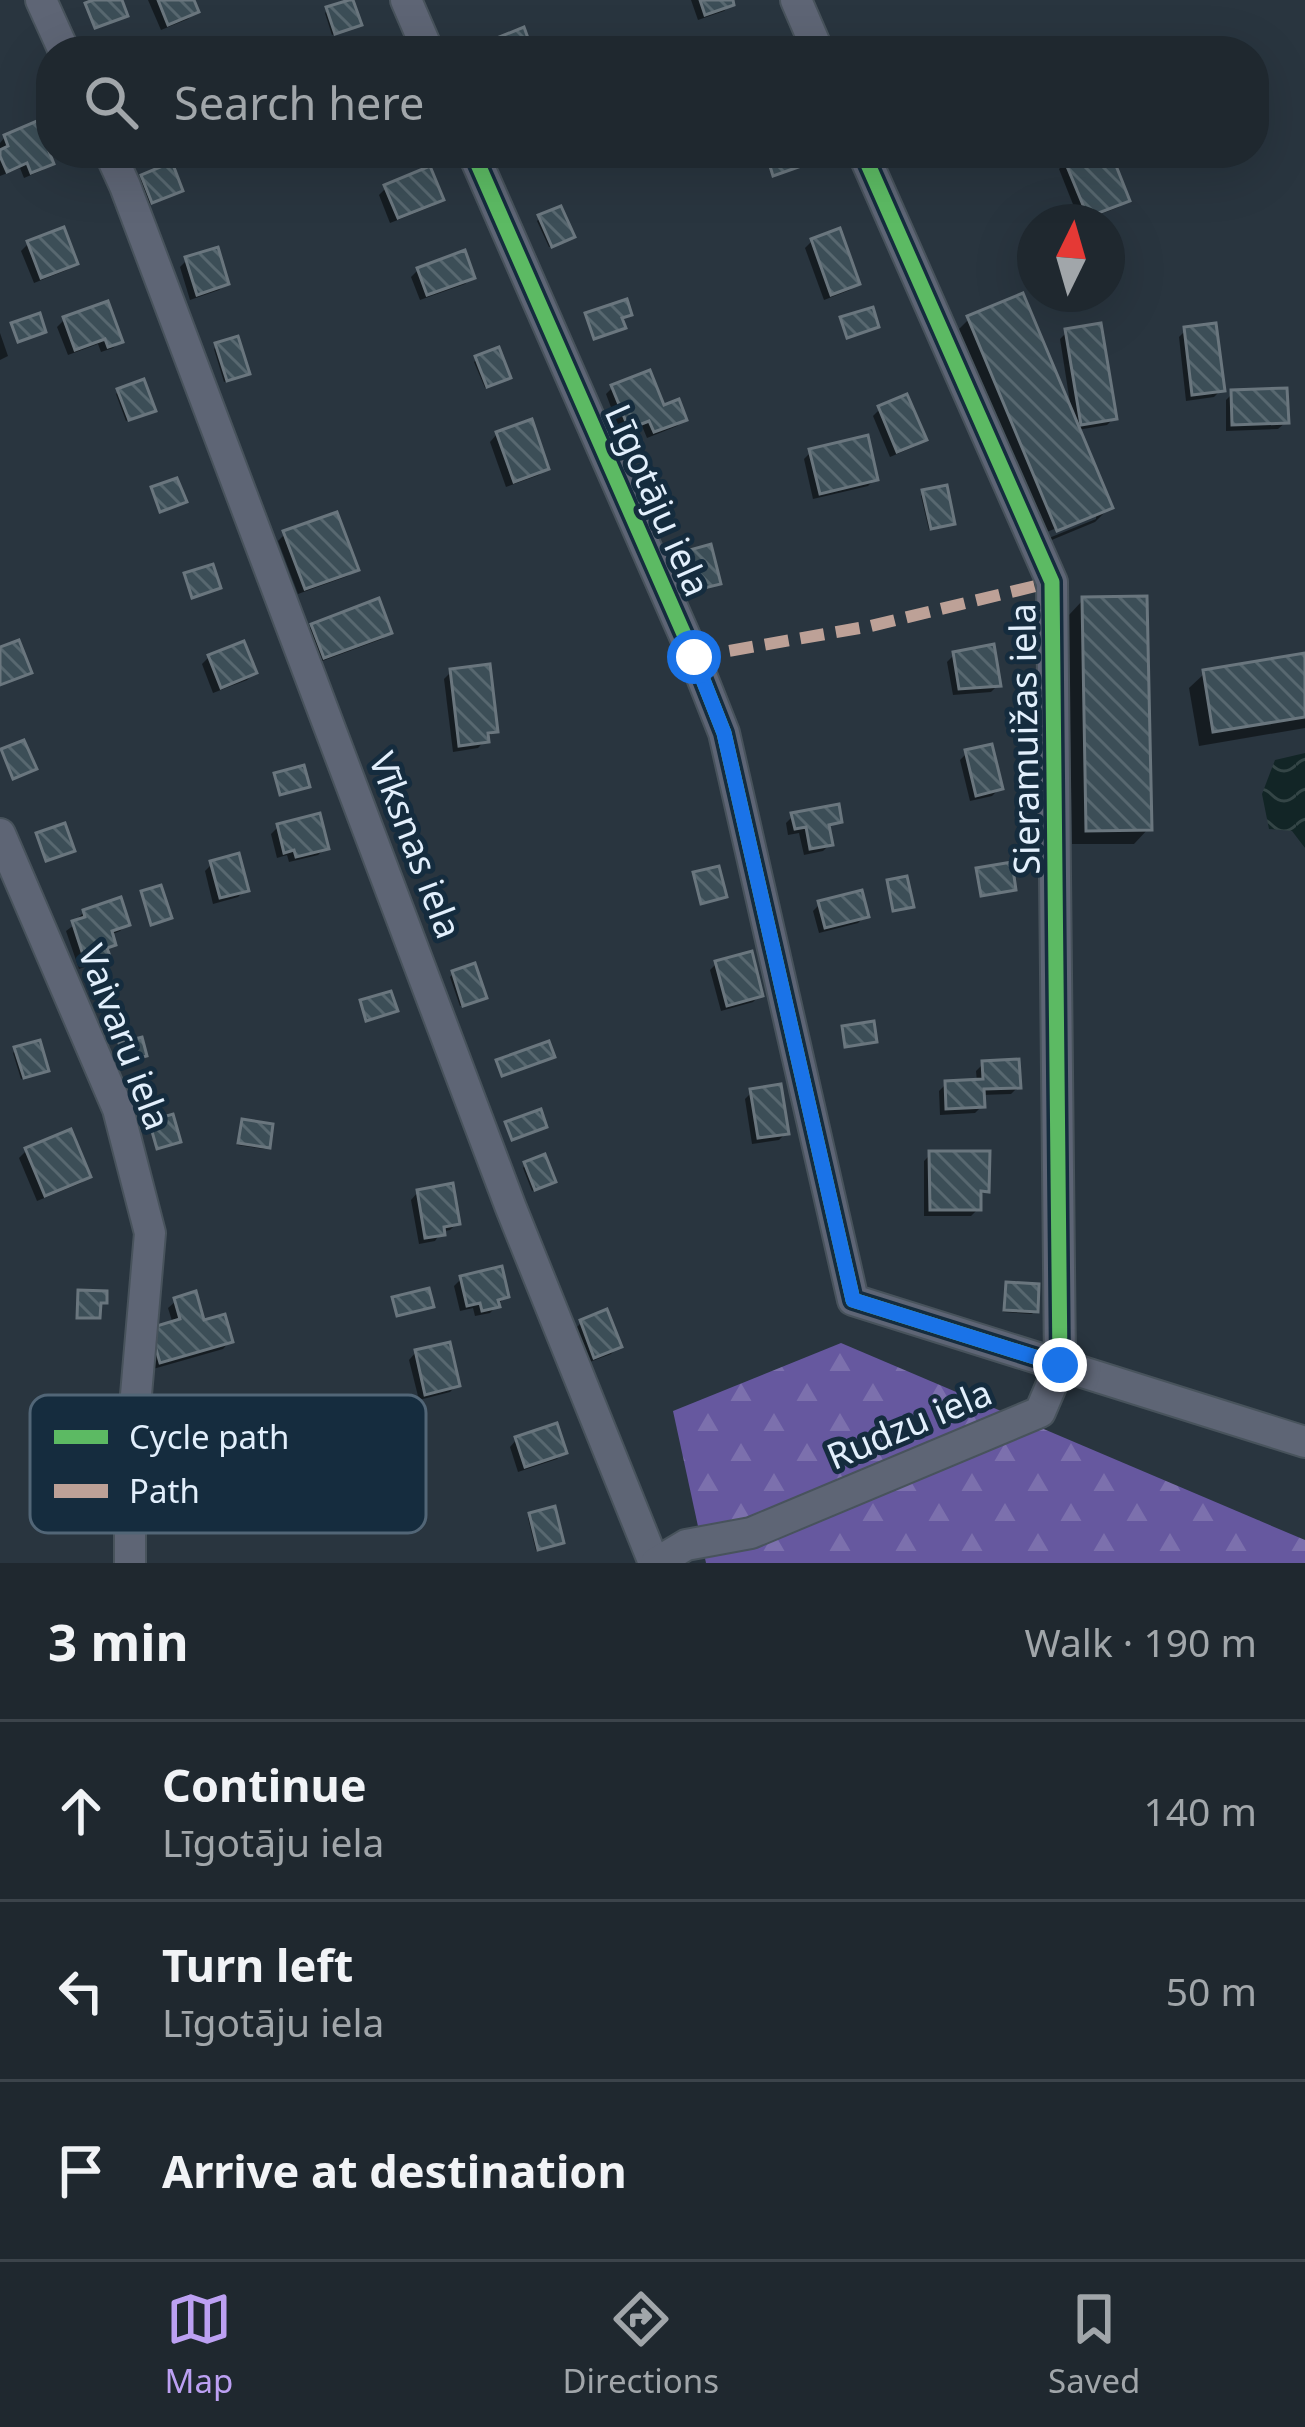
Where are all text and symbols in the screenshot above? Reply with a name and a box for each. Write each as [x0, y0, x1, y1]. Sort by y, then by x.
search box [36, 36, 1269, 168]
icon: search [78, 69, 144, 135]
text: Search here [174, 72, 424, 133]
north arrow [1017, 204, 1125, 312]
street label: Līgotāju iela [594, 396, 722, 604]
street label: Sieramuižas iela [997, 603, 1051, 875]
route start [667, 630, 721, 684]
street label: Vīksnas iela [358, 745, 474, 945]
street label: Vaivaru iela [67, 937, 183, 1137]
route end [1033, 1338, 1087, 1392]
street label: Rudzu iela [819, 1367, 999, 1481]
legend [30, 1395, 426, 1533]
text: Cycle path [129, 1414, 289, 1459]
text: Path [129, 1468, 200, 1513]
text: 3 min [48, 1606, 189, 1676]
text: Walk · 190 m [1024, 1615, 1257, 1668]
text: Continue [162, 1754, 367, 1815]
icon: ahead [48, 1778, 114, 1844]
text: 140 m [1143, 1784, 1257, 1837]
text: Līgotāju iela [162, 1815, 384, 1868]
text: Turn left [162, 1934, 353, 1995]
icon: left [48, 1958, 114, 2024]
text: 50 m [1166, 1964, 1257, 2017]
text: Līgotāju iela [162, 1995, 384, 2048]
icon: arrive [48, 2138, 114, 2204]
text: Arrive at destination [162, 2140, 627, 2201]
tab: Map [165, 2286, 233, 2403]
tab: Directions [562, 2286, 719, 2403]
tab: Saved [1048, 2286, 1140, 2403]

